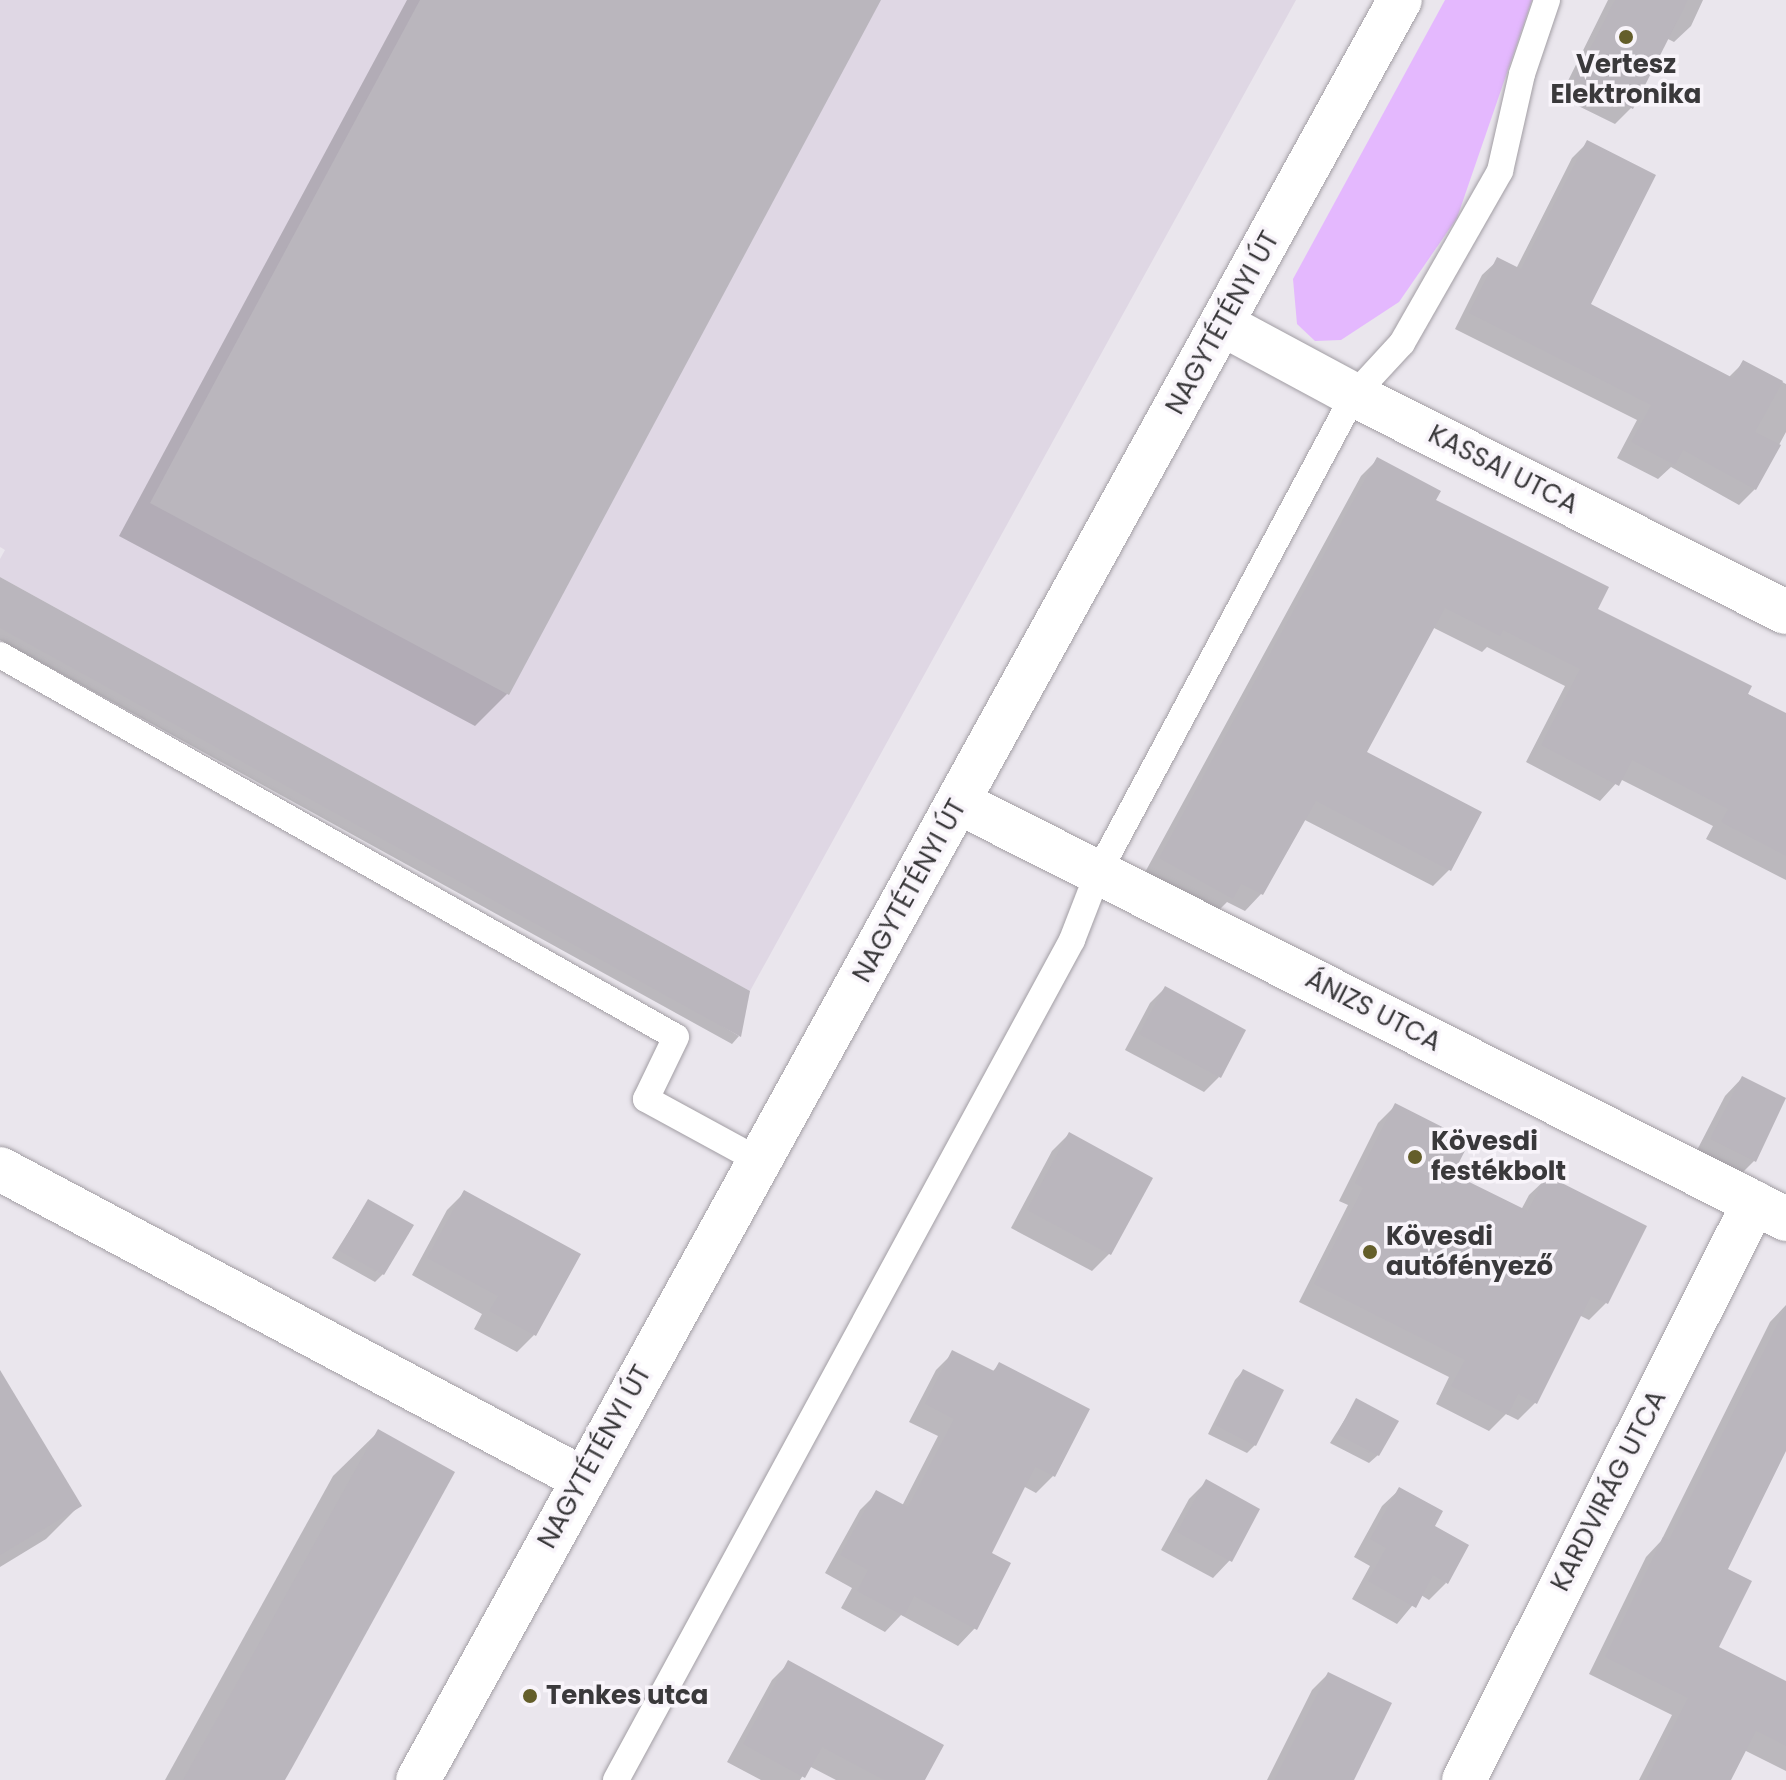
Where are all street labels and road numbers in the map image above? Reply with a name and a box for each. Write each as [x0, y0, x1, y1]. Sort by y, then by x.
street label: NAGYTÉTÉNYI ÚT [1160, 226, 1286, 420]
street label: KASSAI UTCA [1423, 419, 1583, 521]
street label: NAGYTÉTÉNYI ÚT [847, 794, 973, 988]
street label: ÁNIZS UTCA [1300, 964, 1446, 1058]
street label: NAGYTÉTÉNYI ÚT [532, 1360, 658, 1554]
street label: KARDVIRÁG UTCA [1545, 1385, 1673, 1597]

